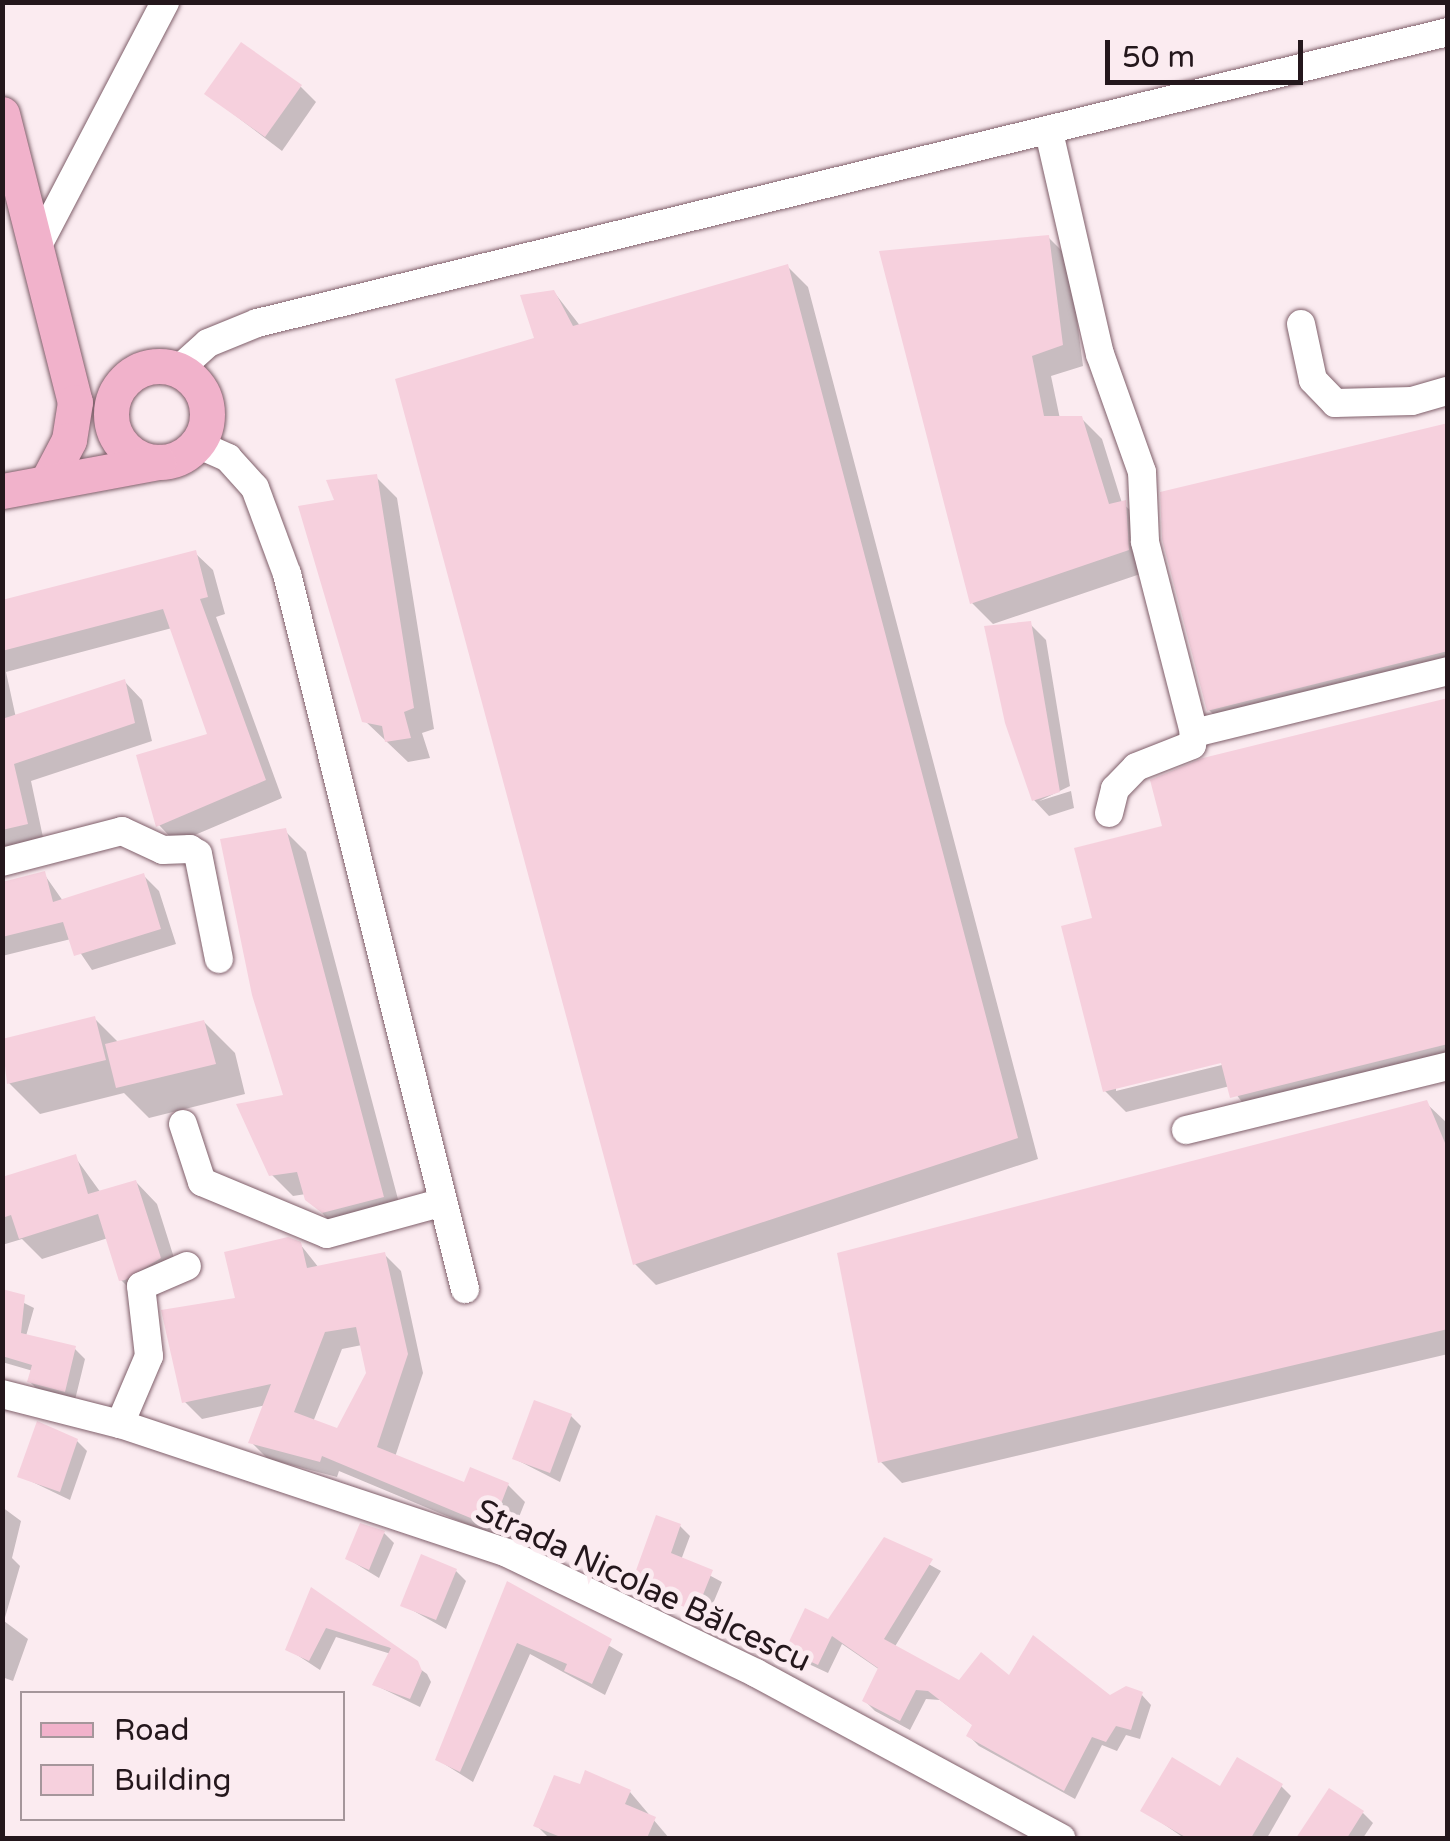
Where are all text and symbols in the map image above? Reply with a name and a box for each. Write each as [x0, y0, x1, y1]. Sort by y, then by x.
scale bar [1110, 20, 1308, 82]
text: 50 m [1122, 39, 1195, 76]
street label: Strada Nicolae Bălcescu [469, 1491, 817, 1681]
legend [20, 1691, 345, 1821]
text: Road [114, 1712, 189, 1749]
text: Building [114, 1762, 231, 1799]

